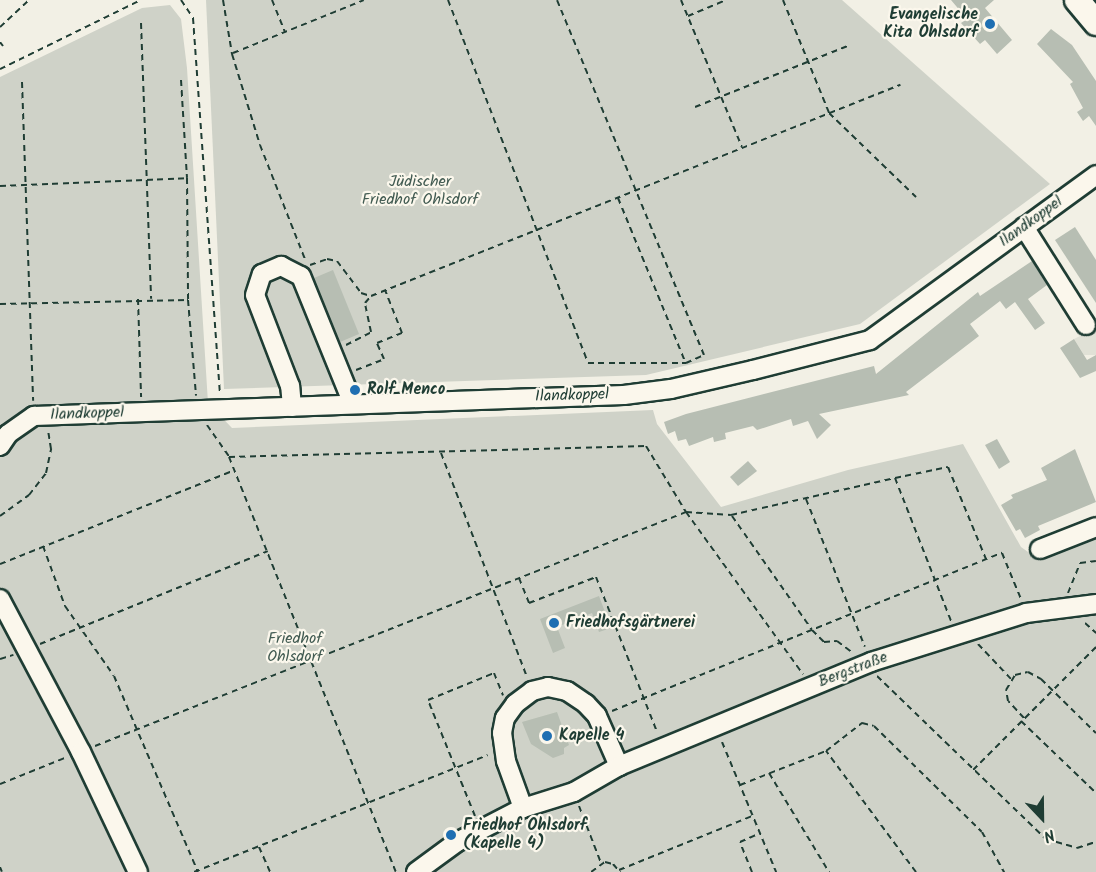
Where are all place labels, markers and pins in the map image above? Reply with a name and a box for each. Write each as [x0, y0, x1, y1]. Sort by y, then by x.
place label: Evangelische Kita Ohlsdorf [883, 5, 978, 43]
marker: Evangelische Kita Ohlsdorf [983, 17, 997, 31]
place label: Rolf Menco [367, 380, 445, 400]
marker: Rolf Menco [348, 383, 362, 397]
place label: Friedhofsgärtnerei [566, 613, 695, 633]
marker: Friedhofsgärtnerei [547, 616, 561, 630]
place label: Kapelle 4 [559, 726, 624, 746]
marker: Kapelle 4 [540, 729, 554, 743]
place label: Friedhof Ohlsdorf (Kapelle 4) [463, 816, 587, 854]
marker: Friedhof Ohlsdorf (Kapelle 4) [444, 828, 458, 842]

